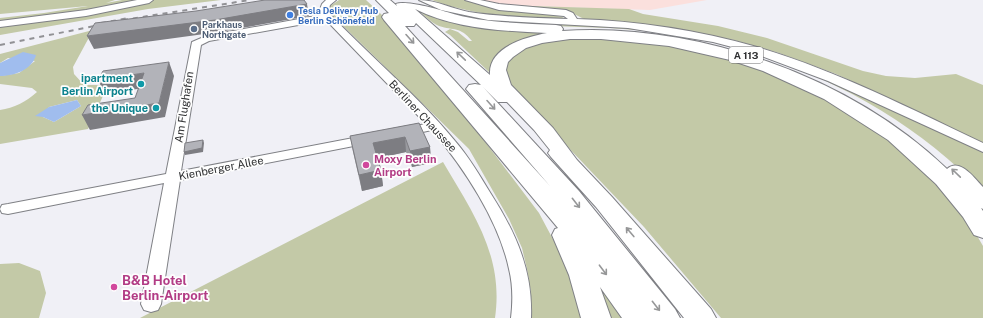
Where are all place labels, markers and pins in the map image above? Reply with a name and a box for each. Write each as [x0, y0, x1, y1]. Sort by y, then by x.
place label: Tesla Delivery Hub Berlin Schönefeld [298, 5, 379, 26]
marker: Tesla Delivery Hub Berlin Schönefeld [285, 10, 295, 20]
place label: Parkhaus Northgate [202, 19, 246, 40]
marker: Parkhaus Northgate [189, 24, 199, 34]
place label: ipartment Berlin Airport [61, 72, 133, 97]
marker: ipartment Berlin Airport [136, 79, 146, 89]
place label: the Unique [91, 102, 148, 114]
marker: the Unique [151, 103, 161, 113]
place label: Moxy Berlin Airport [374, 153, 436, 178]
marker: Moxy Berlin Airport [361, 160, 371, 170]
place label: B&B Hotel Berlin-Airport [122, 273, 208, 303]
marker: B&B Hotel Berlin-Airport [109, 282, 119, 292]

